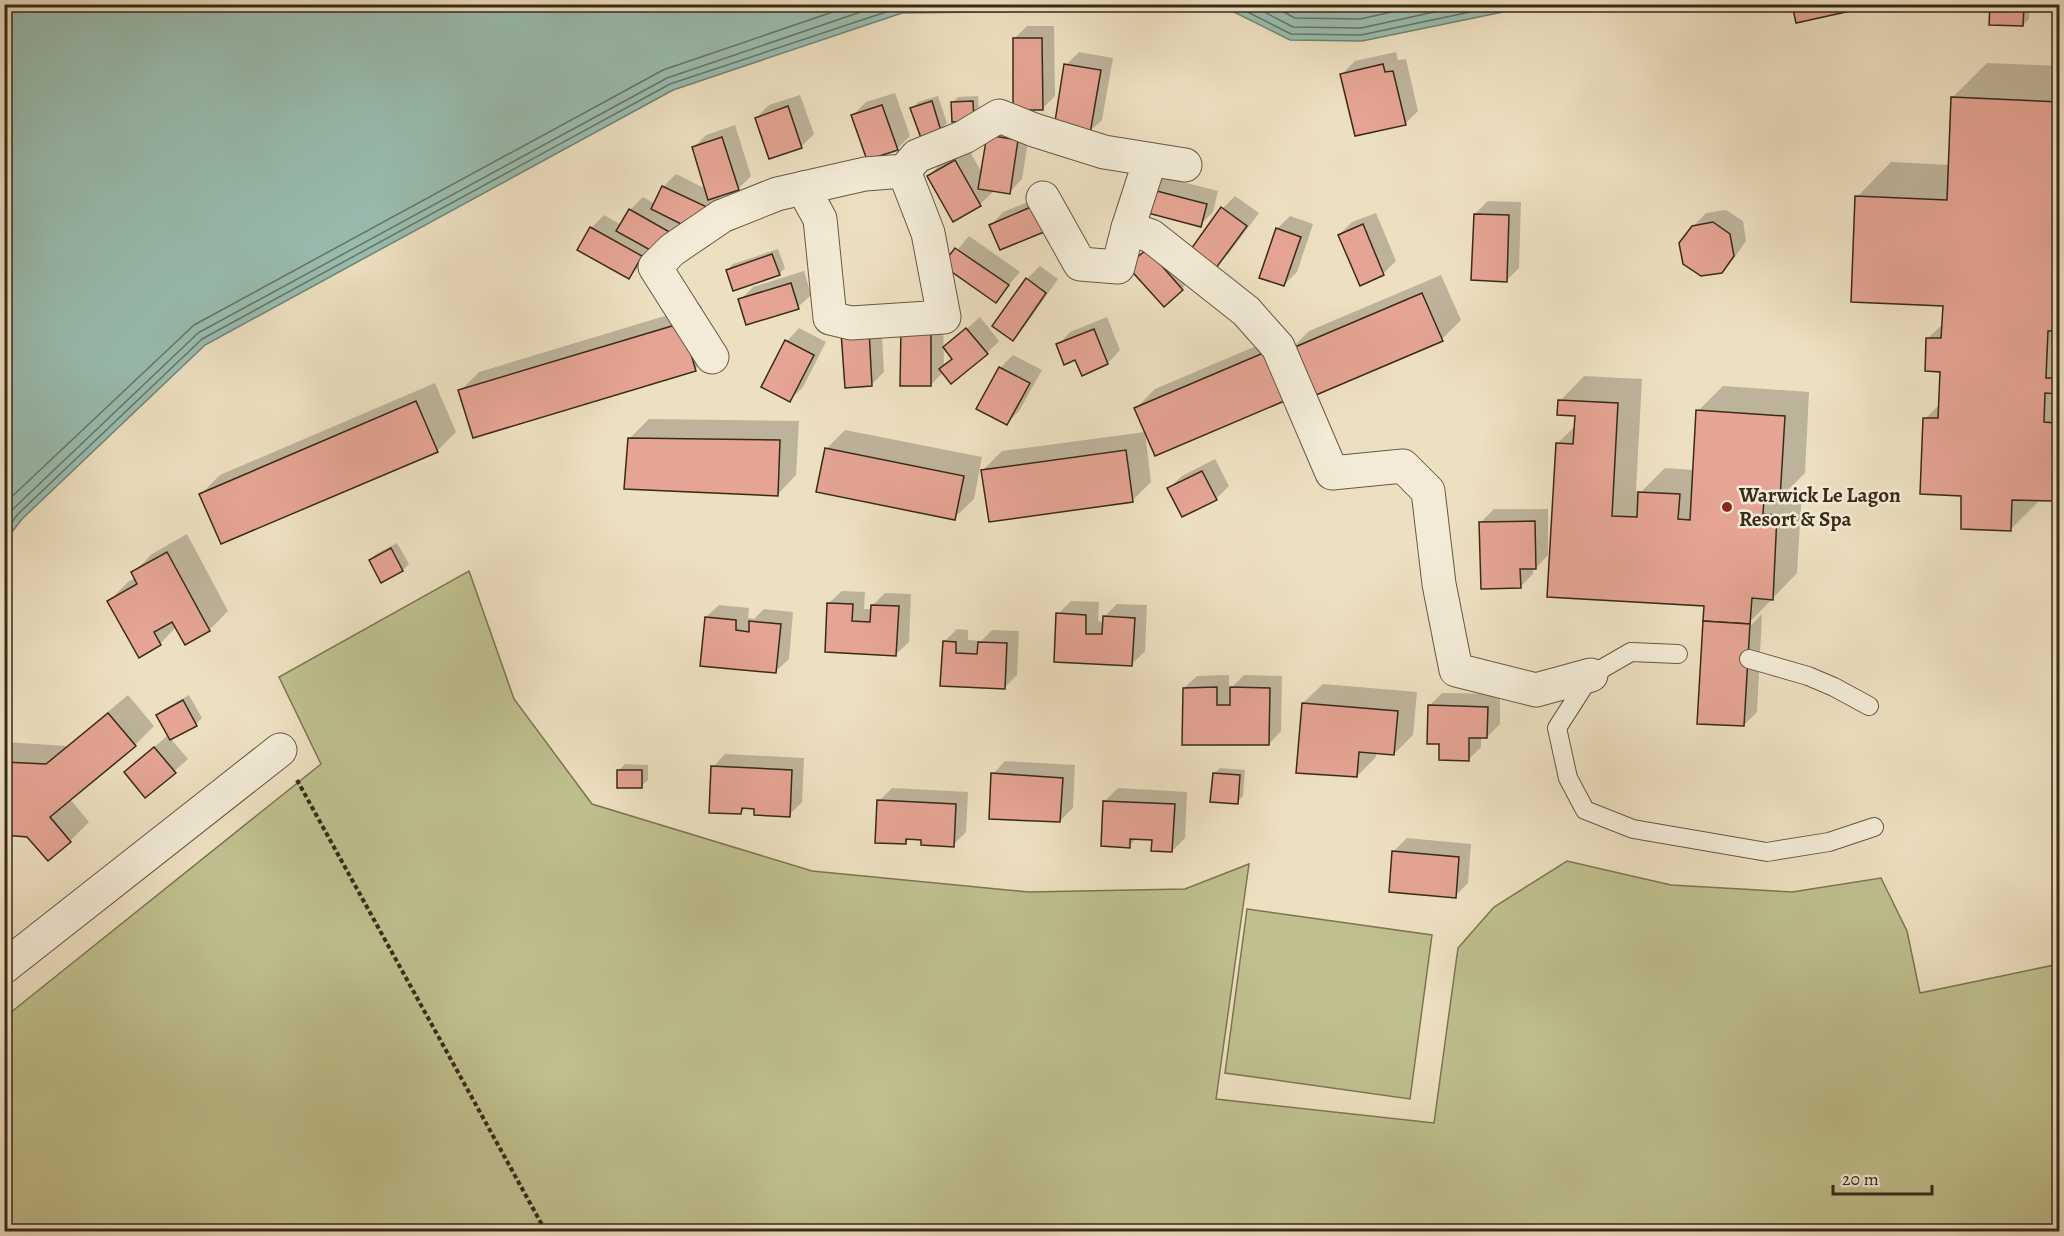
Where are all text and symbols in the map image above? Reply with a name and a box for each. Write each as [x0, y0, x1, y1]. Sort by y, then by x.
place label: Warwick Le Lagon Resort & Spa [1738, 481, 1901, 533]
marker: Warwick Le Lagon Resort & Spa [1720, 500, 1734, 514]
scale bar [1833, 1158, 1932, 1196]
text: 20 m [1842, 1167, 1879, 1191]

